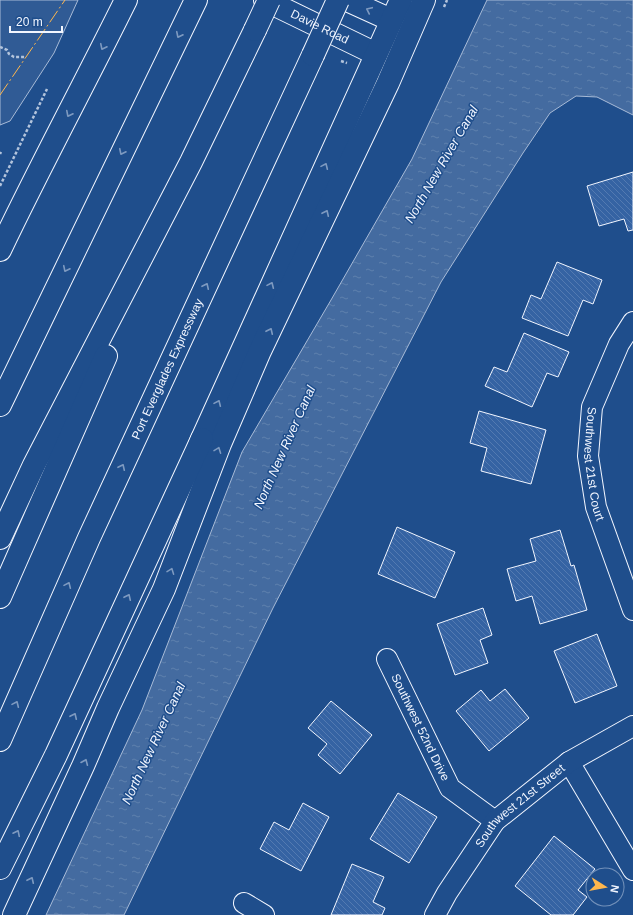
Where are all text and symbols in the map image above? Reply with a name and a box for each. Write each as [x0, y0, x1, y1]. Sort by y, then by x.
street label: Davie Road [289, 7, 351, 47]
one-way arrow [366, 7, 374, 15]
scale bar [10, 8, 62, 34]
text: 20 m [16, 15, 43, 29]
one-way arrow [176, 31, 184, 38]
one-way arrow [100, 43, 107, 51]
water label: North New River Canal [402, 102, 482, 226]
one-way arrow [66, 110, 74, 117]
one-way arrow [119, 148, 127, 155]
one-way arrow [320, 163, 328, 171]
one-way arrow [321, 210, 329, 218]
one-way arrow [63, 265, 71, 272]
one-way arrow [267, 281, 275, 288]
one-way arrow [201, 282, 209, 290]
street label: Port Everglades Expressway [129, 296, 206, 442]
one-way arrow [265, 327, 273, 335]
water label: North New River Canal [251, 382, 319, 511]
one-way arrow [213, 400, 221, 408]
street label: Southwest 21st Court [581, 406, 608, 523]
one-way arrow [213, 446, 221, 454]
one-way arrow [117, 464, 125, 471]
one-way arrow [166, 568, 174, 576]
one-way arrow [63, 582, 71, 590]
one-way arrow [123, 594, 131, 602]
street label: Southwest 52nd Drive [388, 671, 453, 783]
water label: North New River Canal [119, 679, 189, 807]
one-way arrow [11, 701, 19, 708]
one-way arrow [69, 712, 77, 720]
one-way arrow [80, 758, 88, 766]
street label: Southwest 21st Street [472, 761, 568, 850]
one-way arrow [12, 829, 20, 837]
north arrow [585, 867, 625, 907]
one-way arrow [26, 877, 34, 884]
text: N [608, 884, 621, 894]

